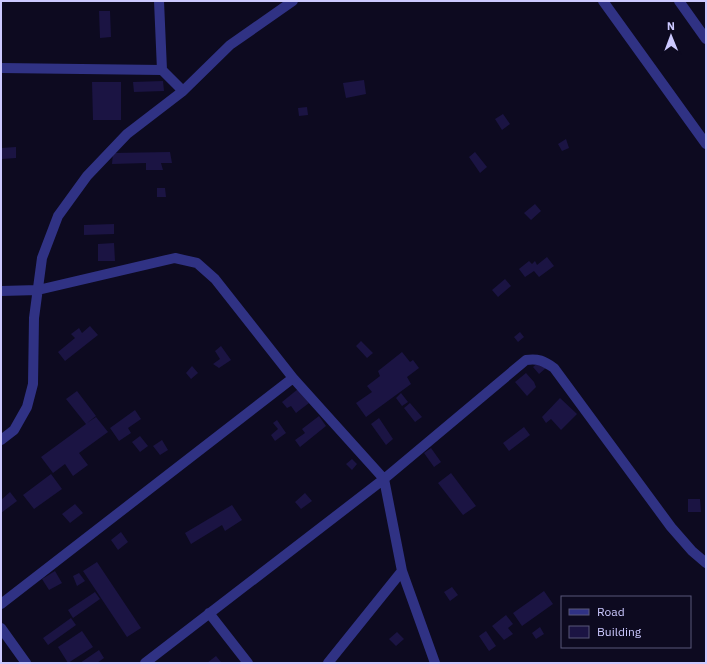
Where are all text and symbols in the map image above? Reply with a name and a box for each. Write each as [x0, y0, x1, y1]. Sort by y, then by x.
north arrow [651, 16, 691, 56]
text: N [667, 19, 675, 33]
legend [561, 596, 691, 648]
text: Road [597, 604, 625, 619]
text: Building [597, 624, 642, 639]

